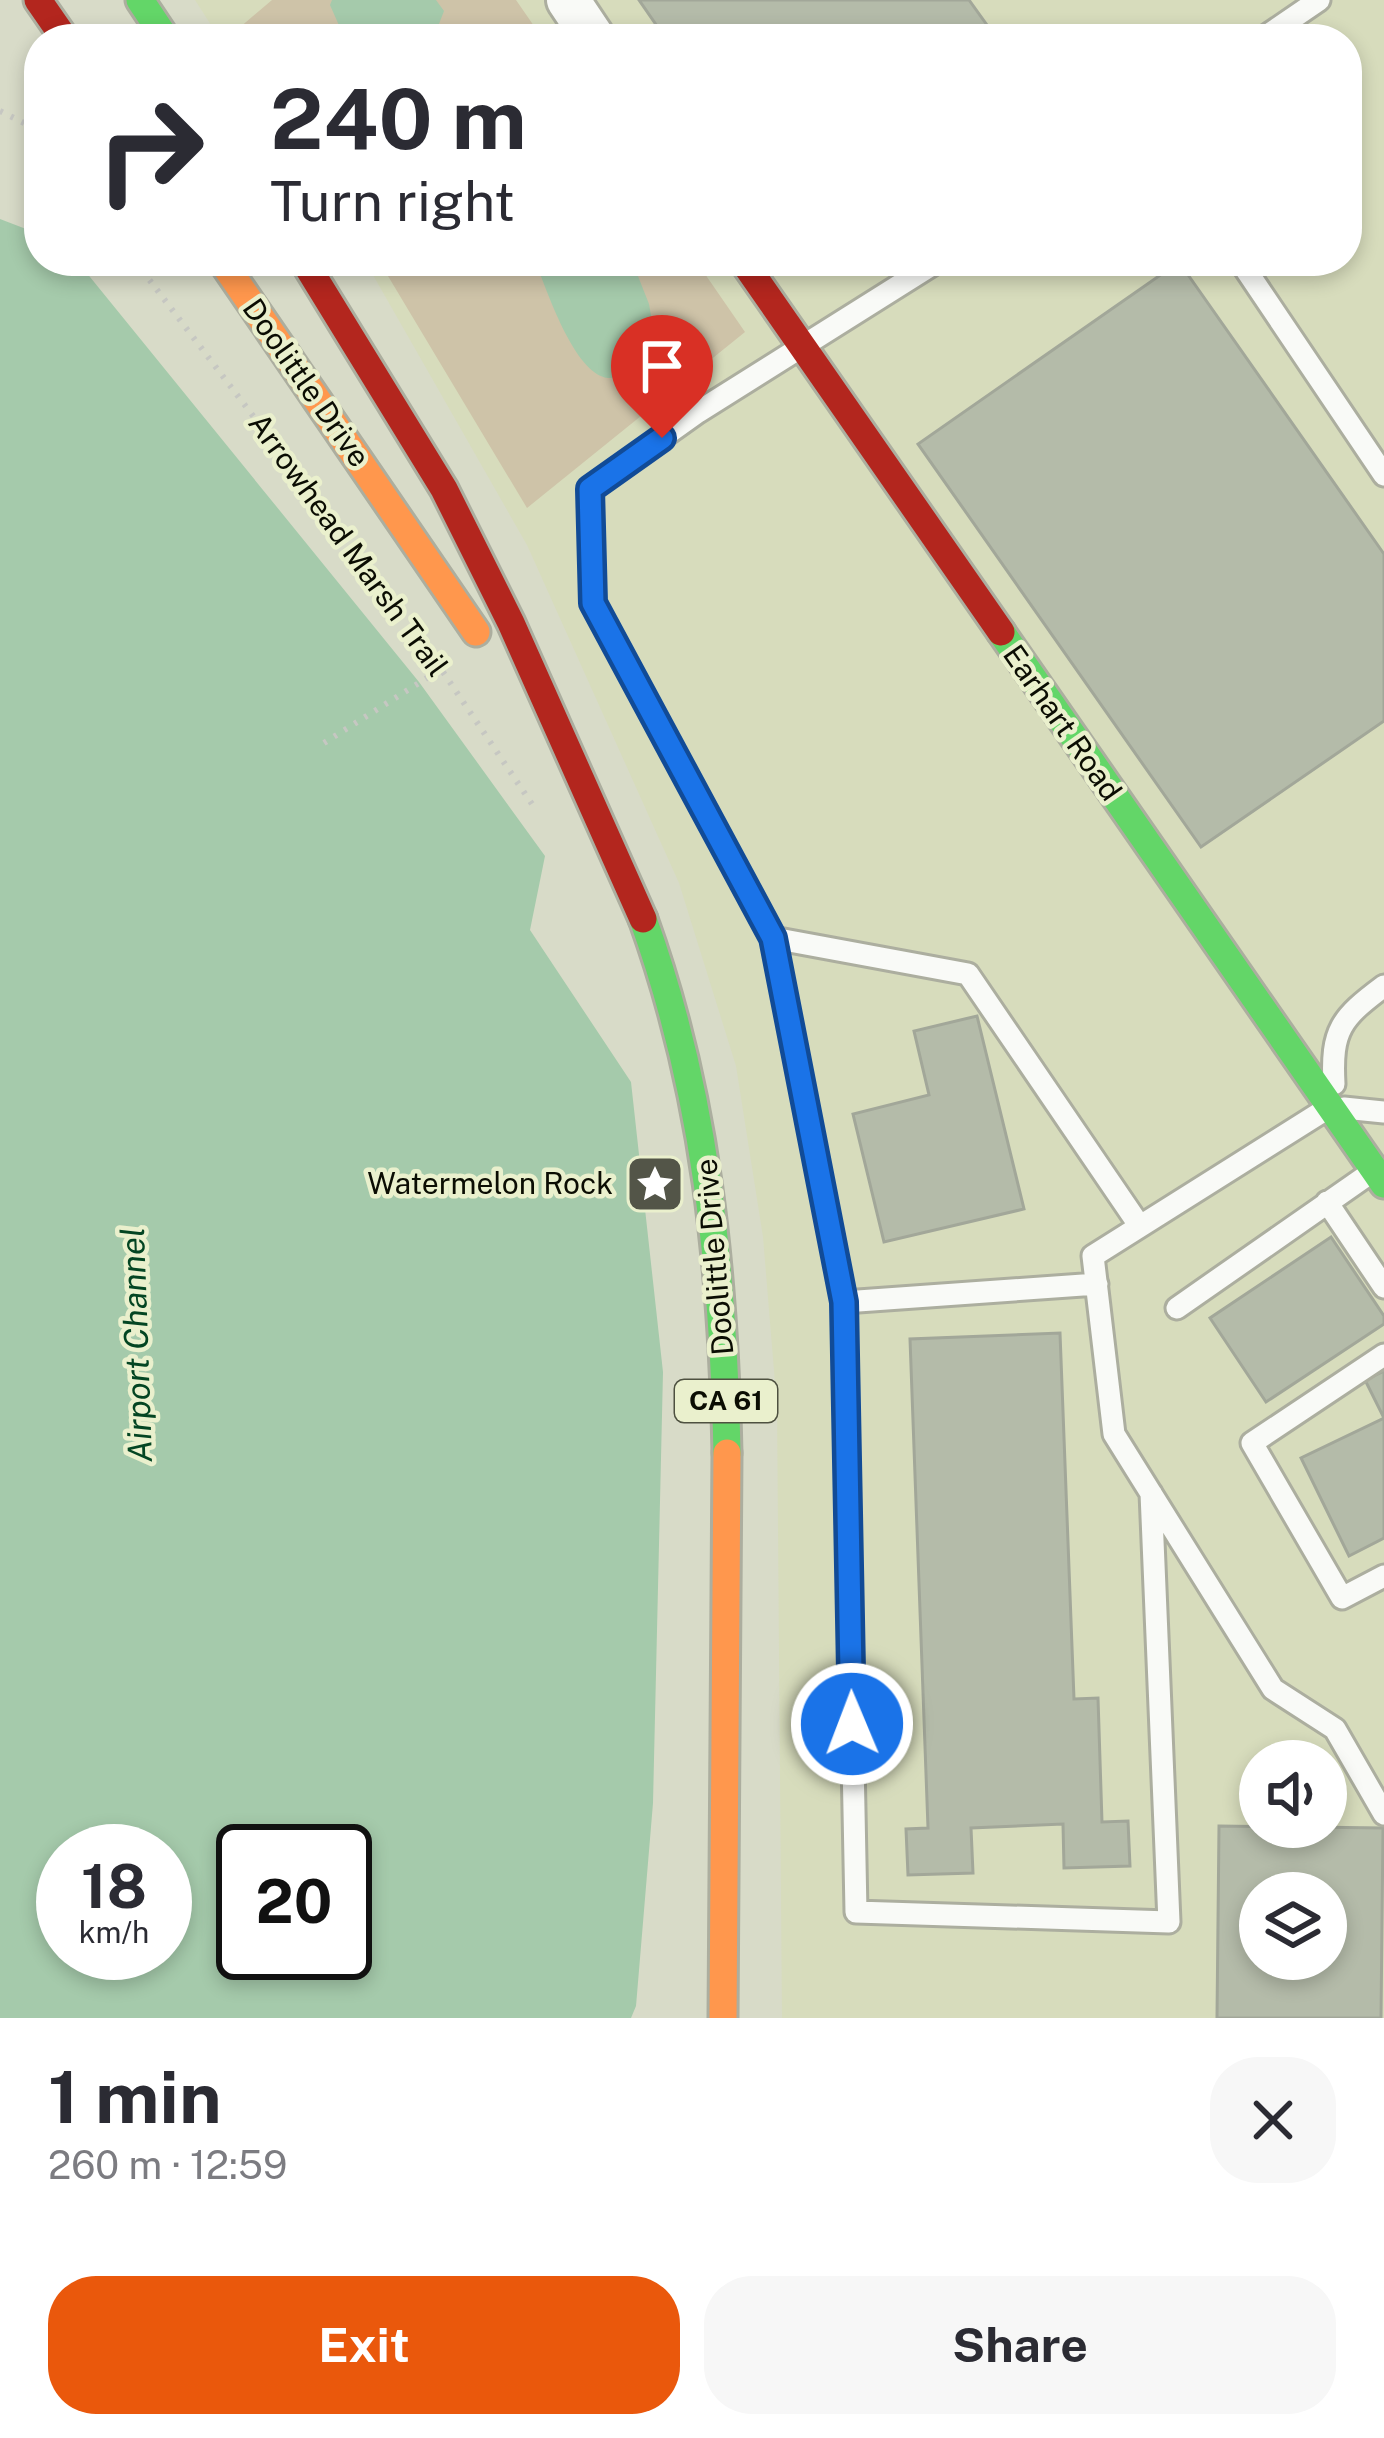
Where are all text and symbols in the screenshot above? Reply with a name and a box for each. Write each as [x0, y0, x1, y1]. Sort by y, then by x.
text: 240 m [270, 69, 527, 168]
icon: right [72, 72, 228, 228]
text: Turn right [270, 170, 515, 233]
street label: Doolittle Drive [236, 291, 378, 474]
pin [611, 315, 713, 438]
icon: arrive [629, 333, 695, 399]
street label: Arrowhead Marsh Trail [241, 406, 456, 683]
street label: Earhart Road [996, 638, 1130, 807]
place icon: Watermelon Rock [624, 1153, 686, 1215]
street label: Doolittle Drive [687, 1157, 741, 1357]
place label: Watermelon Rock [367, 1165, 613, 1201]
water label: Airport Channel [113, 1227, 159, 1463]
road number: CA 61 [675, 1380, 777, 1422]
position arrow [789, 1661, 915, 1787]
map controls [1239, 1740, 1347, 1980]
button: sound [1239, 1740, 1347, 1848]
speed limit sign: 20 [216, 1824, 372, 1980]
text: 18 [81, 1851, 147, 1922]
button: layers [1239, 1872, 1347, 1980]
text: km/h [79, 1914, 149, 1950]
text: 1 min [48, 2055, 222, 2139]
button: close [1210, 2057, 1336, 2183]
text: 260 m · 12:59 [48, 2142, 287, 2188]
button: Exit [48, 2276, 680, 2414]
button: Share [704, 2276, 1336, 2414]

